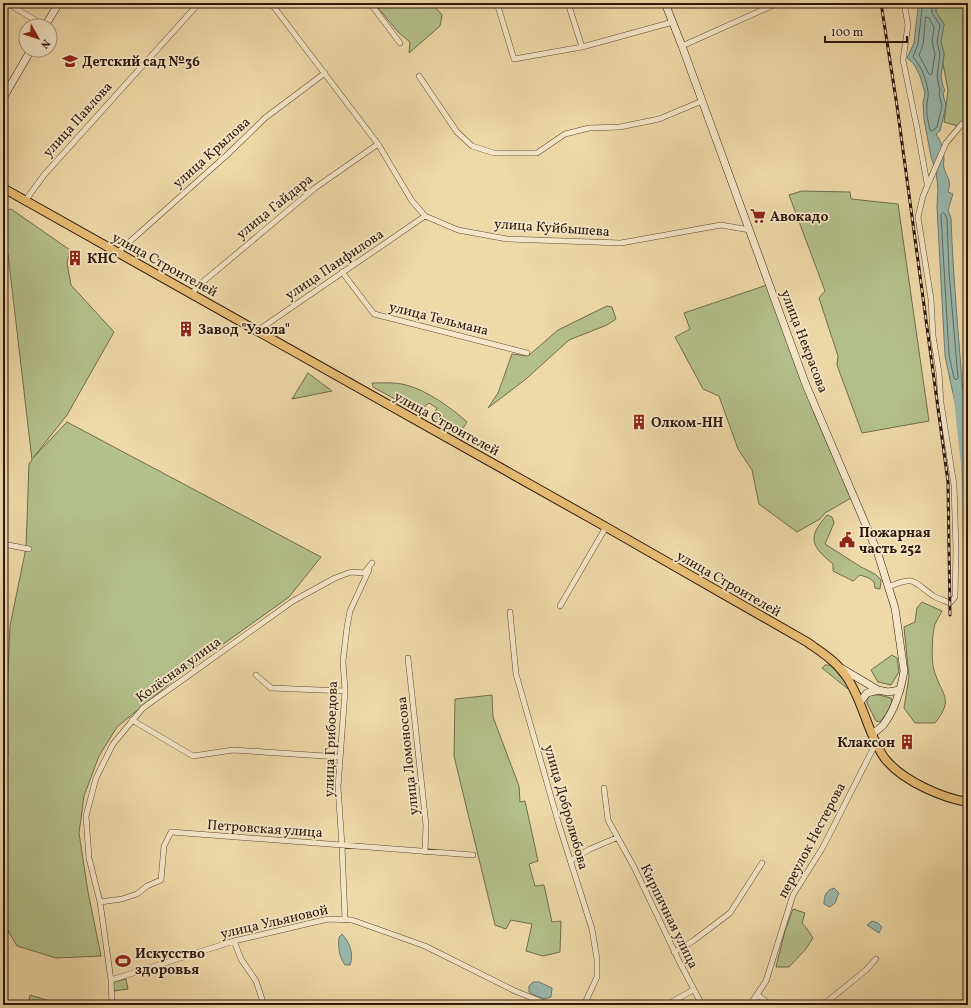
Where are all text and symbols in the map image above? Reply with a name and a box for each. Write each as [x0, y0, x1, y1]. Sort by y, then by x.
north arrow [18, 18, 58, 58]
scale bar [825, 18, 907, 44]
text: 100 m [831, 25, 864, 41]
text: N [36, 36, 53, 51]
school or university icon: Детский сад №36 [61, 52, 79, 70]
place label: Детский сад №36 [82, 53, 200, 72]
street label: улица Павлова [39, 78, 117, 162]
street label: улица Крылова [169, 113, 255, 193]
street label: улица Гайдара [233, 170, 317, 244]
supermarket icon: Авокадо [749, 207, 767, 225]
place label: Авокадо [770, 208, 829, 227]
street label: улица Куйбышева [493, 215, 610, 242]
street label: улица Панфилова [282, 225, 388, 305]
street label: улица Строителей [108, 228, 221, 302]
building icon: КНС [66, 249, 84, 267]
place label: КНС [87, 250, 117, 269]
street label: улица Некрасова [775, 287, 832, 396]
street label: улица Тельмана [387, 298, 490, 341]
building icon: Завод "Узола" [177, 320, 195, 338]
place label: Завод "Узола" [198, 321, 290, 340]
street label: улица Строителей [390, 387, 503, 461]
building icon: Олком-НН [630, 413, 648, 431]
place label: Олком-НН [651, 414, 724, 433]
place label: Пожарная часть 252 [859, 524, 931, 559]
public building icon: Пожарная часть 252 [838, 531, 856, 549]
street label: улица Строителей [672, 547, 784, 622]
street label: Колёсная улица [132, 633, 225, 708]
street label: улица Грибоедова [320, 680, 343, 798]
street label: улица Ломоносова [393, 696, 424, 816]
building icon: Клаксон [898, 733, 916, 751]
place label: Клаксон [837, 734, 895, 753]
street label: улица Добролюбова [539, 743, 593, 872]
street label: переулок Нестерова [774, 779, 851, 902]
street label: Петровская улица [206, 816, 323, 843]
street label: Кирпичная улица [635, 861, 702, 972]
street label: улица Ульяновой [219, 901, 330, 944]
place label: Искусство здоровья [135, 945, 205, 980]
sports icon: Искусство здоровья [114, 952, 132, 970]

